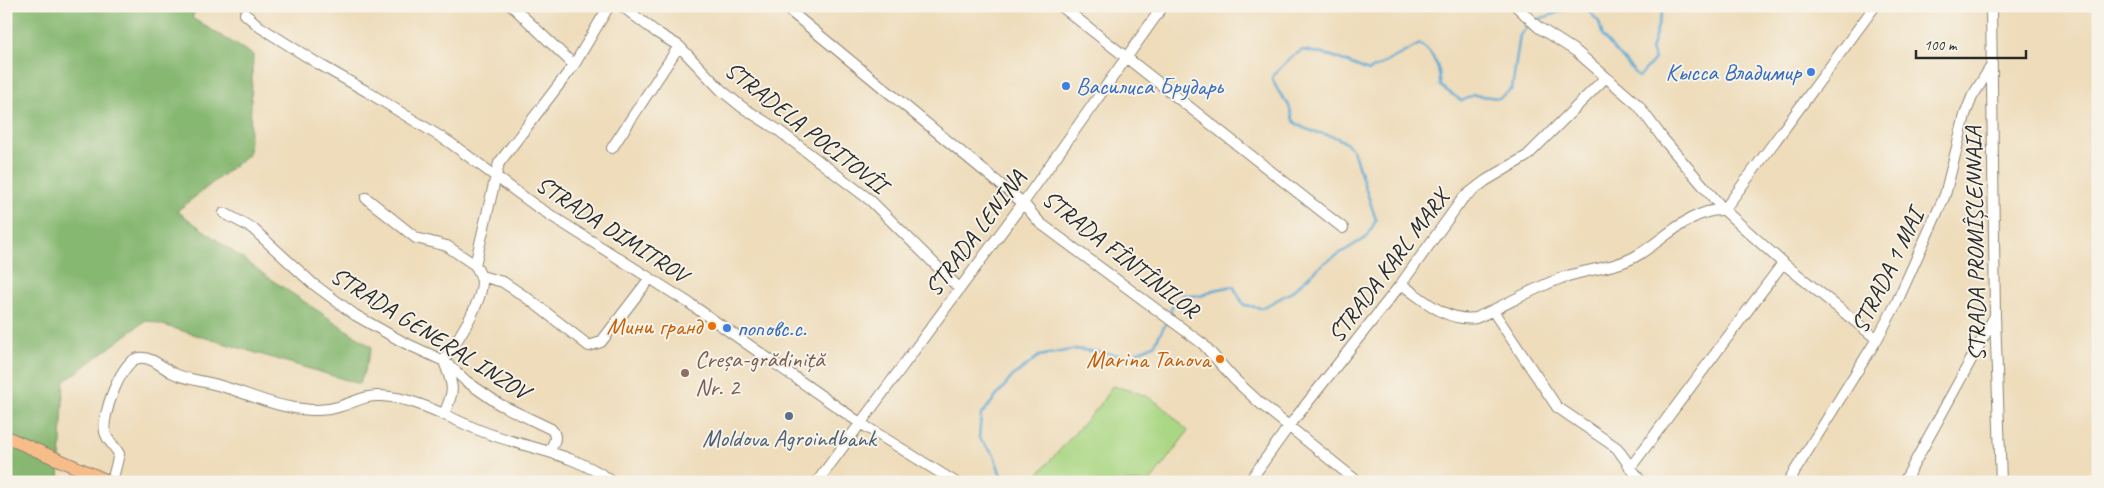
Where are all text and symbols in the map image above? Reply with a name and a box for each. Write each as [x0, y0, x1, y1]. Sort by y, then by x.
scale bar [1916, 28, 2026, 60]
text: 100 m [1924, 36, 1958, 55]
street label: STRADELA POCITOVÎI [719, 54, 897, 203]
place label: Кысса Владимир [1666, 57, 1803, 87]
marker: Кысса Владимир [1805, 66, 1817, 78]
place label: Василиса Брударь [1076, 71, 1224, 101]
marker: Василиса Брударь [1060, 80, 1072, 92]
street label: STRADA PROMÎȘLENNAIA [1958, 125, 1992, 362]
street label: STRADA LENINA [918, 163, 1033, 302]
street label: STRADA DIMITROV [530, 169, 697, 292]
street label: STRADA KARL MARX [1321, 181, 1457, 348]
street label: STRADA FÎNTÎNILOR [1036, 183, 1207, 326]
street label: STRADA 1 MAI [1844, 199, 1932, 338]
street label: STRADA GENERAL INZOV [325, 260, 539, 409]
place label: Мини гранд [607, 311, 704, 341]
place label: поповс.с. [737, 313, 807, 343]
marker: Мини гранд [706, 320, 718, 332]
marker: поповс.с. [721, 322, 733, 334]
place label: Creșa-grădiniță Nr. 2 [695, 344, 827, 402]
place label: Marina Tanova [1086, 344, 1212, 374]
marker: Marina Tanova [1214, 353, 1226, 365]
marker: Creșa-grădiniță Nr. 2 [679, 367, 691, 379]
marker: Moldova Agroindbank [783, 410, 795, 422]
place label: Moldova Agroindbank [702, 423, 878, 453]

